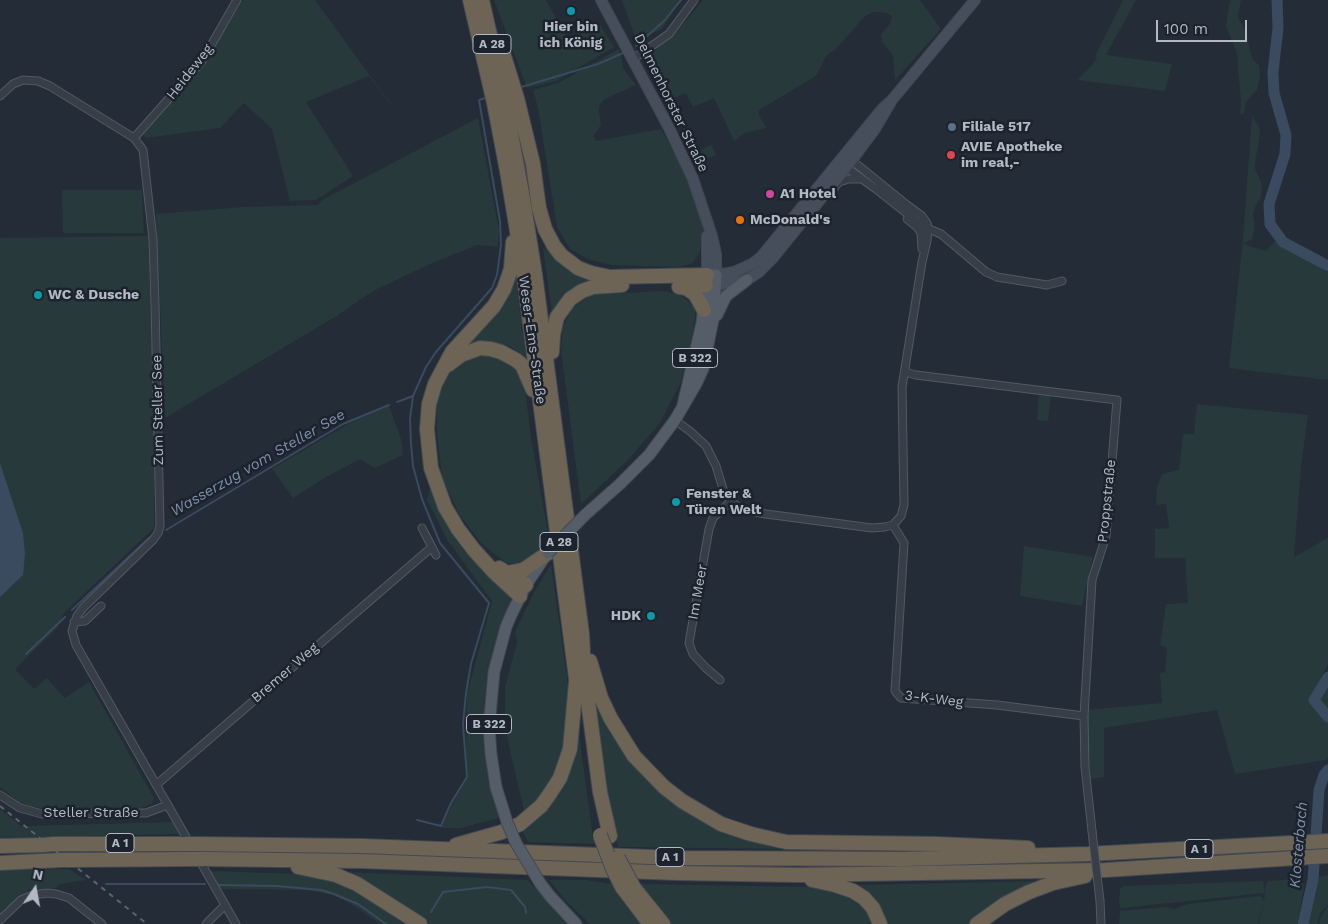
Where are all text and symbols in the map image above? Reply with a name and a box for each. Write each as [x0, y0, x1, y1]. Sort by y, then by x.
marker: Hier bin ich König [565, 5, 577, 17]
scale bar [1158, 10, 1249, 42]
place label: Hier bin ich König [540, 19, 602, 52]
text: 100 m [1164, 20, 1208, 38]
street label: Delmenhorster Straße [630, 31, 712, 175]
road number: A 28 [473, 34, 511, 54]
street label: Heideweg [163, 41, 217, 103]
place label: Filiale 517 [962, 119, 1031, 135]
marker: Filiale 517 [946, 121, 958, 133]
place label: AVIE Apotheke im real,- [961, 139, 1062, 172]
marker: AVIE Apotheke im real,- [945, 149, 957, 161]
place label: A1 Hotel [780, 186, 836, 202]
marker: A1 Hotel [764, 188, 776, 200]
place label: McDonald's [750, 212, 830, 228]
marker: McDonald's [734, 214, 746, 226]
street label: Weser-Ems-Straße [515, 275, 549, 405]
place label: WC & Dusche [48, 287, 139, 303]
marker: WC & Dusche [32, 289, 44, 301]
road number: B 322 [672, 348, 718, 368]
street label: Zum Steller See [149, 355, 167, 465]
water label: Wasserzug vom Steller See [168, 406, 348, 520]
street label: Proppstraße [1094, 459, 1120, 543]
place label: Fenster & Türen Welt [686, 486, 761, 518]
marker: Fenster & Türen Welt [670, 496, 682, 508]
road number: A 28 [540, 532, 578, 552]
street label: Im Meer [685, 563, 711, 621]
place label: HDK [611, 608, 641, 624]
marker: HDK [645, 610, 657, 622]
street label: Bremer Weg [248, 639, 322, 707]
street label: 3-K-Weg [904, 687, 964, 711]
road number: B 322 [466, 714, 512, 734]
water label: Klosterbach [1286, 801, 1312, 889]
street label: Steller Straße [43, 805, 139, 821]
road number: A 1 [106, 834, 134, 852]
road number: A 1 [1185, 840, 1213, 859]
road number: A 1 [656, 848, 684, 866]
north arrow [10, 864, 60, 914]
text: N [31, 865, 45, 883]

